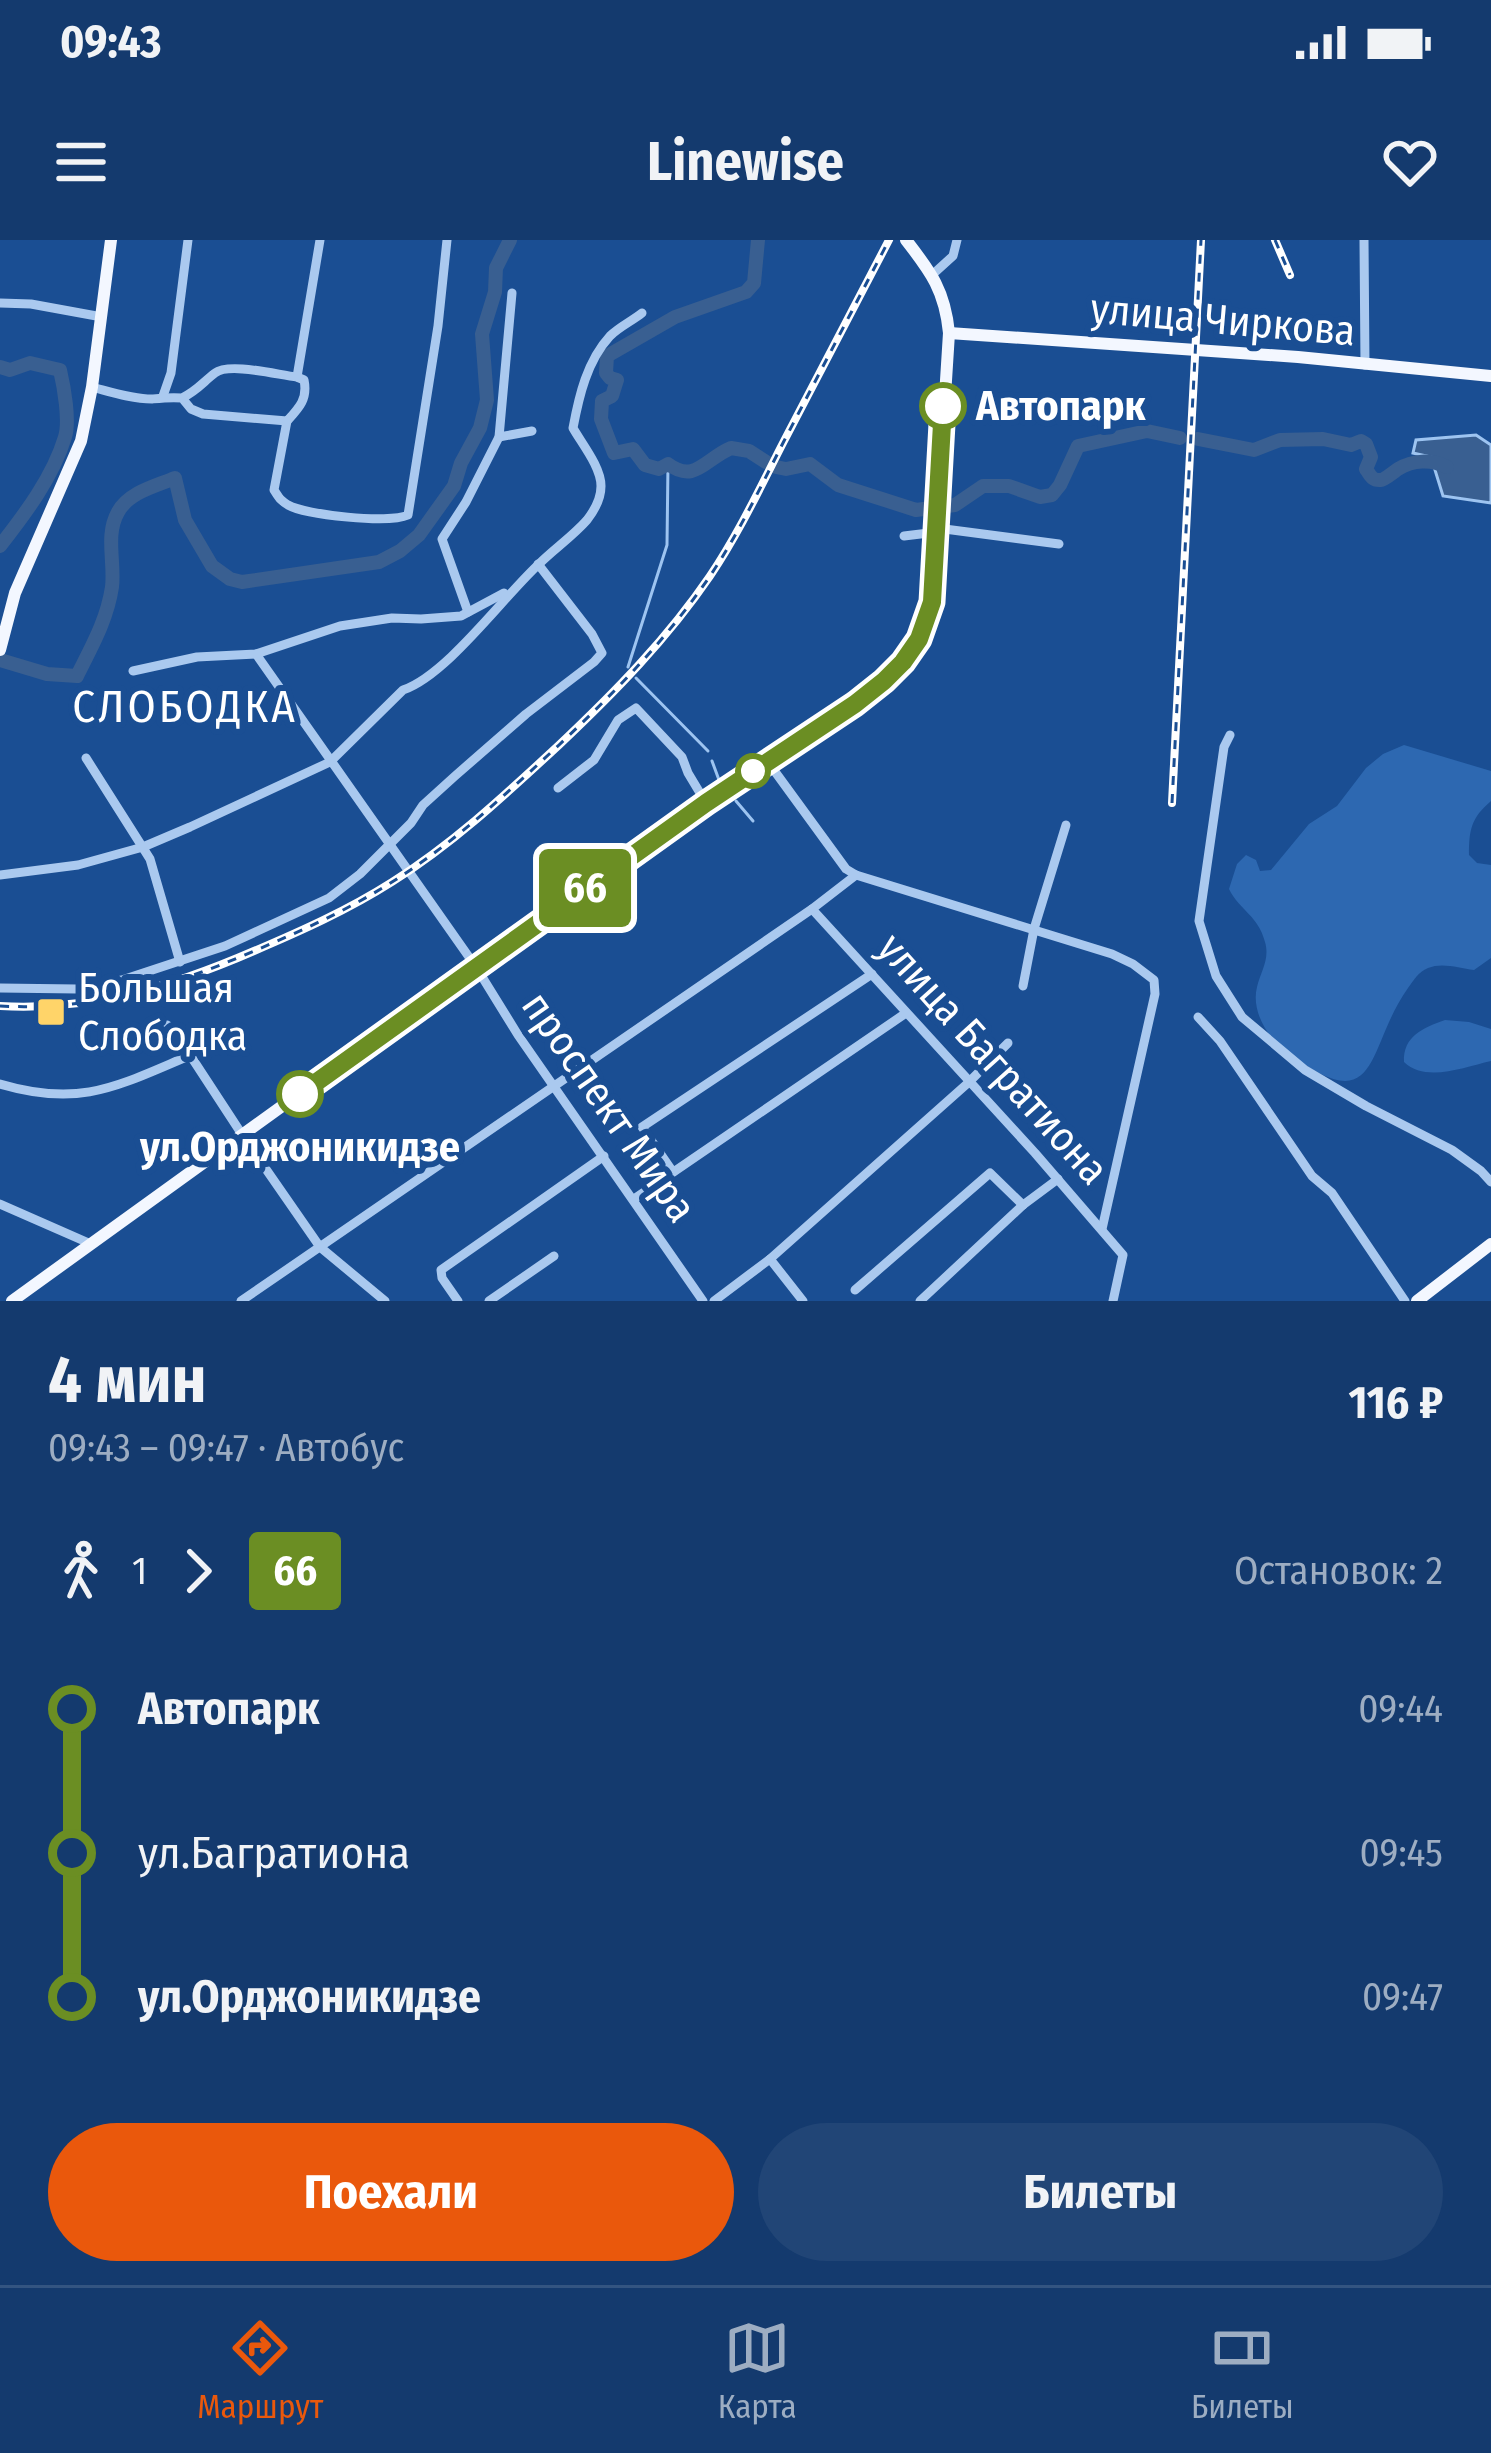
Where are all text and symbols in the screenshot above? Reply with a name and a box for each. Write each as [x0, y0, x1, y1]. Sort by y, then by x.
text: 09:43 [60, 15, 161, 69]
icon: menu [48, 129, 114, 195]
icon: heart [1377, 129, 1443, 195]
text: Linewise [647, 130, 844, 194]
street label: улица Чиркова [1088, 284, 1358, 356]
place label: Автопарк [975, 381, 1147, 431]
marker: Автопарк [921, 384, 965, 428]
district label: СЛОБОДКА [72, 680, 298, 734]
unlabelled marker [737, 755, 769, 787]
line badge: 66 [531, 849, 639, 927]
text: 66 [563, 863, 607, 913]
street label: улица Багратиона [867, 923, 1119, 1195]
place label: Большая Слободка [78, 963, 247, 1061]
street label: проспект Мира [511, 982, 707, 1232]
marker: Большая Слободка [35, 996, 67, 1028]
marker: ул.Орджоникидзе [278, 1072, 322, 1116]
place label: ул.Орджоникидзе [139, 1122, 460, 1172]
text: 4 мин [48, 1340, 207, 1419]
text: 116 ₽ [1348, 1376, 1443, 1430]
text: 09:43 – 09:47 · Автобус [48, 1425, 404, 1471]
icon: walk [48, 1538, 114, 1604]
icon: forward [165, 1538, 231, 1604]
text: 66 [273, 1546, 317, 1596]
text: 1 [132, 1548, 147, 1594]
text: Остановок: 2 [1234, 1548, 1443, 1594]
text: Автопарк [138, 1682, 320, 1736]
text: 09:44 [1358, 1686, 1443, 1732]
text: ул.Багратиона [138, 1826, 410, 1880]
text: 09:45 [1360, 1830, 1443, 1876]
text: ул.Орджоникидзе [138, 1970, 481, 2024]
text: 09:47 [1362, 1974, 1443, 2020]
button: Поехали [48, 2123, 734, 2261]
button: Билеты [758, 2123, 1443, 2261]
tab: Маршрут [197, 2315, 323, 2427]
tab: Карта [718, 2315, 797, 2427]
tab: Билеты [1191, 2315, 1294, 2427]

